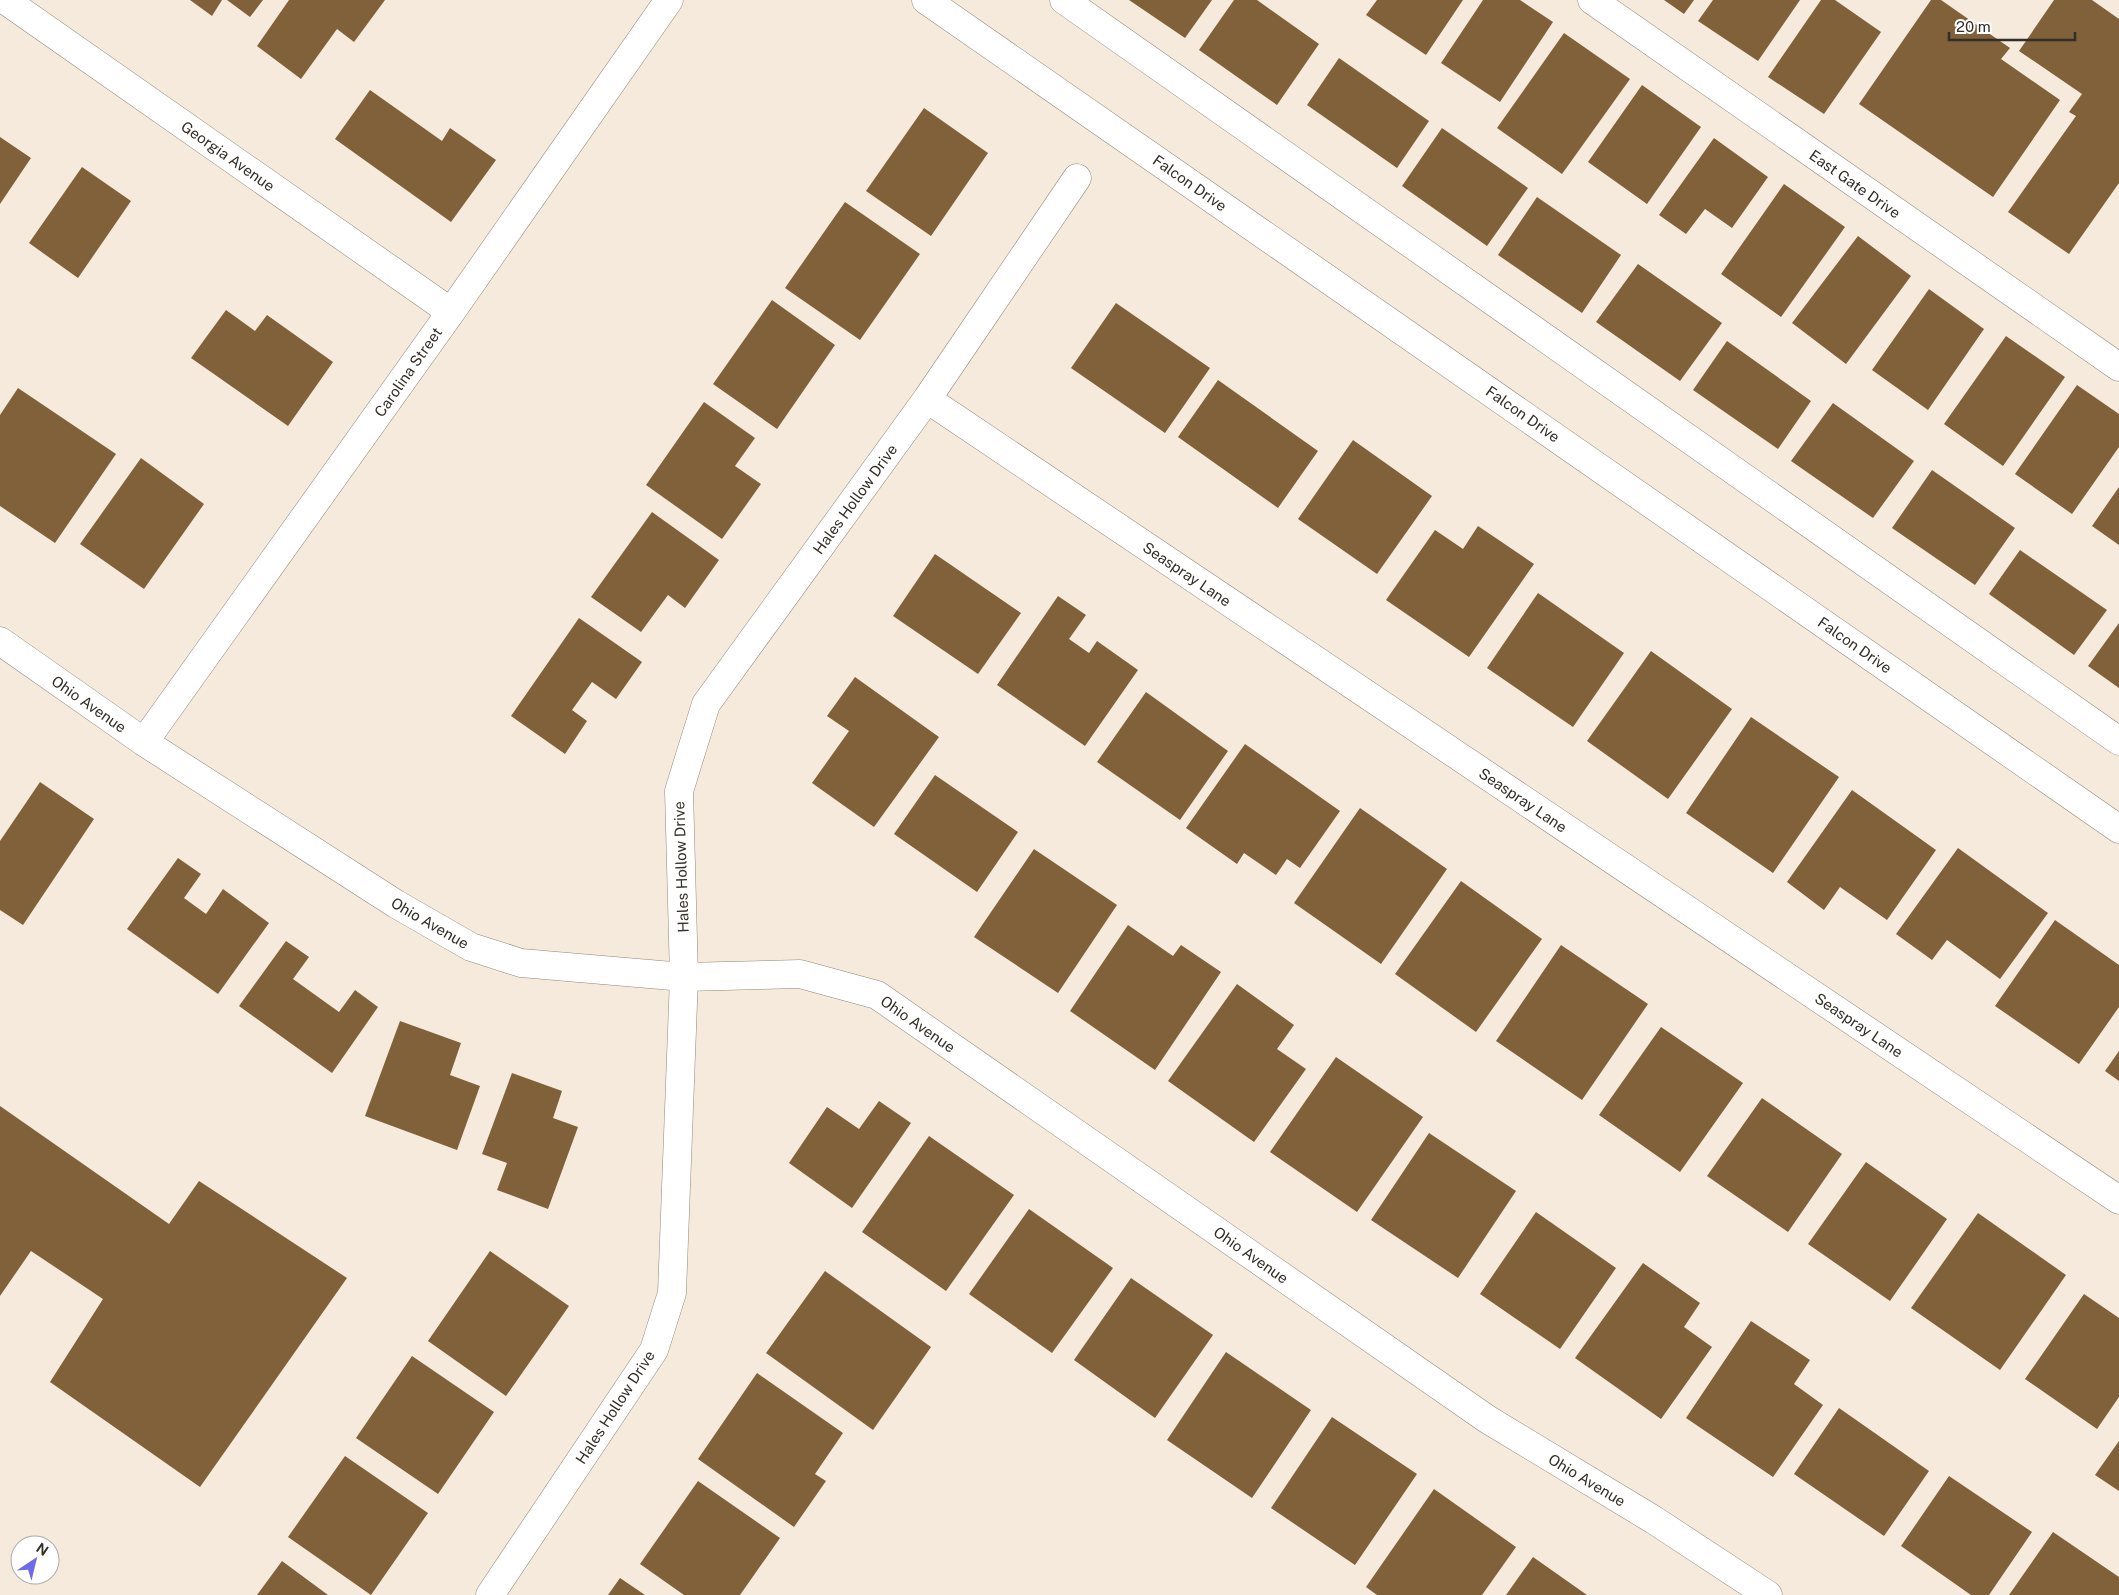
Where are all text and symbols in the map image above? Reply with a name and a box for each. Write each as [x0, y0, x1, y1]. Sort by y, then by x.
scale bar [1949, 10, 2075, 42]
text: 20 m [1956, 18, 1991, 35]
street label: Georgia Avenue [178, 117, 278, 195]
street label: East Gate Drive [1806, 146, 1904, 222]
street label: Falcon Drive [1150, 151, 1230, 215]
street label: Carolina Street [371, 324, 445, 420]
street label: Falcon Drive [1483, 382, 1563, 446]
street label: Hales Hollow Drive [809, 441, 901, 557]
street label: Seaspray Lane [1140, 538, 1234, 610]
street label: Falcon Drive [1815, 613, 1895, 677]
street label: Ohio Avenue [49, 672, 129, 736]
street label: Seaspray Lane [1476, 764, 1570, 836]
street label: Hales Hollow Drive [670, 801, 692, 933]
street label: Ohio Avenue [388, 894, 472, 952]
street label: Seaspray Lane [1812, 989, 1906, 1061]
street label: Ohio Avenue [878, 992, 958, 1056]
street label: Ohio Avenue [1211, 1223, 1291, 1287]
street label: Hales Hollow Drive [572, 1347, 658, 1467]
street label: Ohio Avenue [1545, 1450, 1629, 1510]
north arrow [10, 1535, 60, 1585]
text: N [33, 1540, 52, 1559]

